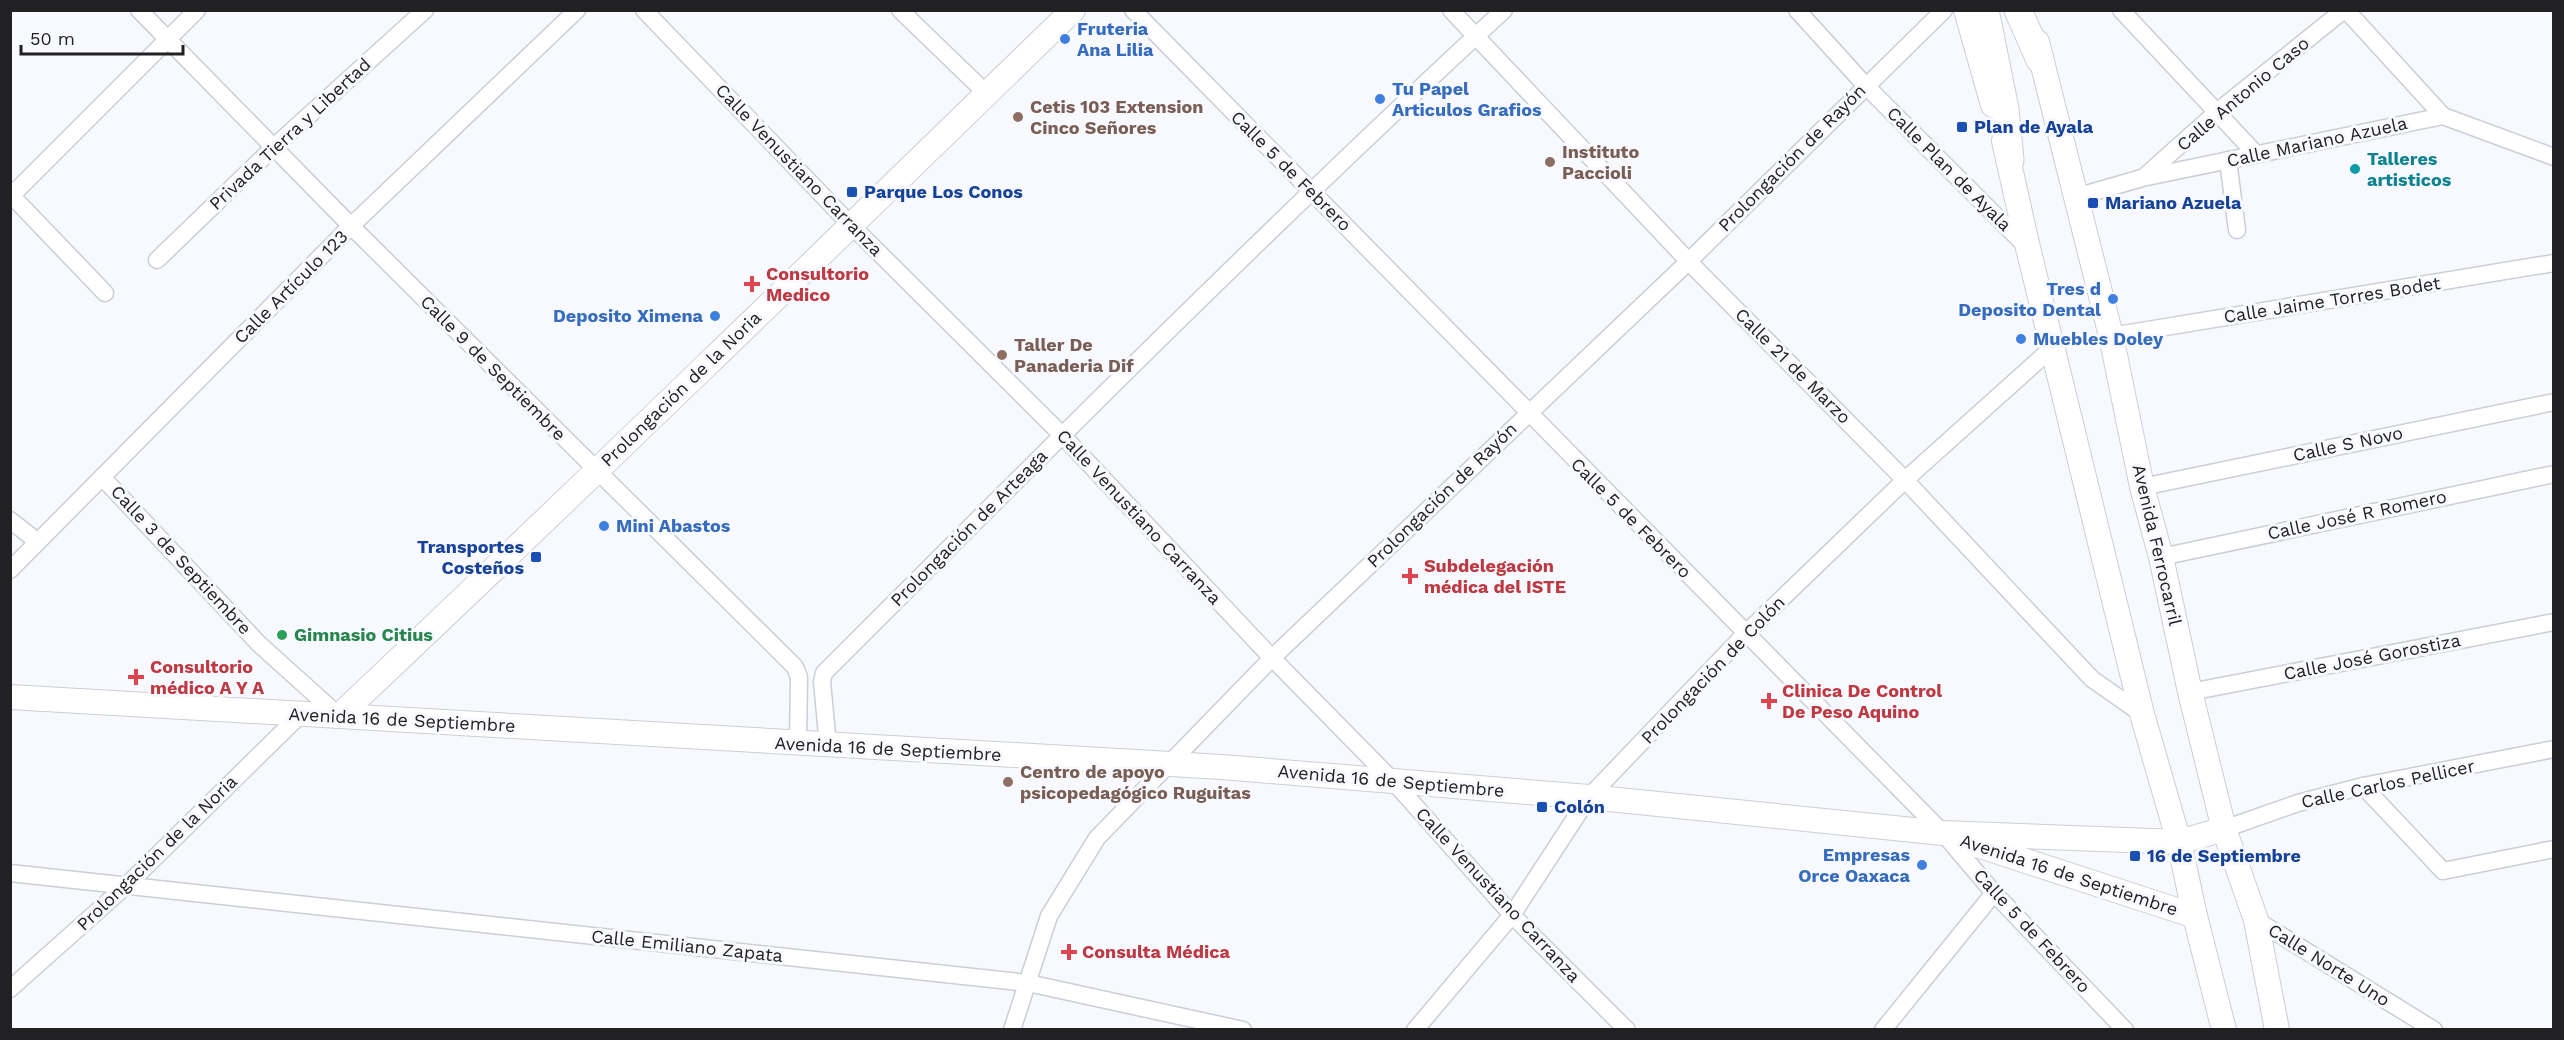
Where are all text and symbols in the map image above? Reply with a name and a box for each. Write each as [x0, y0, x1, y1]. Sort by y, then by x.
scale bar [21, 18, 183, 56]
place label: Fruteria Ana Lilia [1077, 18, 1154, 60]
text: 50 m [30, 28, 75, 49]
marker: Fruteria Ana Lilia [1058, 32, 1072, 46]
street label: Calle Antonio Caso [2172, 32, 2313, 155]
street label: Privada Tierra y Libertad [205, 53, 375, 214]
place label: Tu Papel Articulos Grafios [1392, 78, 1542, 120]
street label: Calle Venustiano Carranza [712, 79, 887, 260]
street label: Prolongación de Rayón [1714, 80, 1870, 236]
marker: Tu Papel Articulos Grafios [1373, 92, 1387, 106]
place label: Cetis 103 Extension Cinco Señores [1030, 96, 1203, 138]
street label: Calle Plan de Ayala [1883, 102, 2016, 235]
street label: Calle 5 de Febrero [1227, 106, 1356, 235]
marker: Cetis 103 Extension Cinco Señores [1011, 110, 1025, 124]
street label: Calle Mariano Azuela [2225, 112, 2409, 171]
place label: Plan de Ayala [1974, 116, 2094, 137]
marker: Plan de Ayala [1955, 120, 1969, 134]
place label: Instituto Paccioli [1562, 141, 1639, 183]
place label: Talleres artisticos [2367, 148, 2452, 190]
marker: Instituto Paccioli [1543, 155, 1557, 169]
marker: Talleres artisticos [2348, 162, 2362, 176]
place label: Parque Los Conos [864, 181, 1023, 202]
marker: Parque Los Conos [845, 185, 859, 199]
place label: Mariano Azuela [2105, 192, 2242, 213]
marker: Mariano Azuela [2086, 196, 2100, 210]
street label: Calle Artículo 123 [230, 226, 352, 348]
place label: Consultorio Medico [766, 263, 869, 305]
street label: Calle Jaime Torres Bodet [2222, 272, 2442, 327]
marker: Consultorio Medico [743, 275, 761, 293]
place label: Tres d Deposito Dental [1958, 278, 2101, 320]
street label: Calle 9 de Septiembre [416, 291, 570, 445]
marker: Tres d Deposito Dental [2106, 292, 2120, 306]
street label: Calle 21 de Marzo [1731, 304, 1855, 428]
place label: Deposito Ximena [553, 305, 704, 326]
street label: Prolongación de la Noria [596, 307, 765, 471]
marker: Deposito Ximena [708, 309, 722, 323]
place label: Muebles Doley [2033, 328, 2164, 349]
marker: Muebles Doley [2014, 332, 2028, 346]
place label: Taller De Panaderia Dif [1014, 334, 1134, 376]
marker: Taller De Panaderia Dif [995, 348, 1009, 362]
street label: Prolongación de Rayón [1363, 418, 1521, 572]
street label: Calle S Novo [2291, 422, 2405, 465]
street label: Calle Venustiano Carranza [1053, 425, 1226, 608]
street label: Prolongación de Arteaga [886, 445, 1051, 610]
street label: Calle 5 de Febrero [1567, 453, 1696, 582]
street label: Avenida Ferrocarril [2129, 462, 2186, 628]
street label: Calle 3 de Septiembre [107, 481, 256, 639]
street label: Calle José R Romero [2265, 485, 2448, 544]
place label: Mini Abastos [616, 515, 731, 536]
marker: Mini Abastos [597, 519, 611, 533]
place label: Transportes Costeños [417, 536, 524, 578]
marker: Transportes Costeños [529, 550, 543, 564]
place label: Subdelegación médica del ISTE [1424, 555, 1566, 597]
marker: Subdelegación médica del ISTE [1401, 567, 1419, 585]
street label: Prolongación de Colón [1637, 591, 1789, 748]
place label: Gimnasio Citius [294, 624, 433, 645]
marker: Gimnasio Citius [275, 628, 289, 642]
street label: Calle José Gorostiza [2282, 629, 2462, 684]
place label: Consultorio médico A Y A [150, 656, 265, 698]
marker: Consultorio médico A Y A [127, 668, 145, 686]
place label: Clinica De Control De Peso Aquino [1782, 680, 1942, 722]
marker: Clinica De Control De Peso Aquino [1760, 692, 1778, 710]
street label: Avenida 16 de Septiembre [288, 703, 516, 736]
street label: Avenida 16 de Septiembre [774, 732, 1002, 765]
street label: Calle Carlos Pellicer [2299, 755, 2477, 812]
street label: Avenida 16 de Septiembre [1277, 760, 1505, 801]
place label: Centro de apoyo psicopedagógico Ruguitas [1020, 761, 1251, 803]
street label: Prolongación de la Noria [72, 771, 241, 935]
marker: Centro de apoyo psicopedagógico Ruguitas [1001, 775, 1015, 789]
place label: Colón [1554, 796, 1605, 817]
marker: Colón [1535, 800, 1549, 814]
street label: Calle Venustiano Carranza [1412, 803, 1585, 986]
street label: Avenida 16 de Septiembre [1958, 829, 2181, 920]
place label: Empresas Orce Oaxaca [1798, 844, 1911, 886]
place label: 16 de Septiembre [2147, 845, 2301, 866]
marker: 16 de Septiembre [2128, 849, 2142, 863]
marker: Empresas Orce Oaxaca [1915, 858, 1929, 872]
street label: Calle 5 de Febrero [1970, 864, 2095, 997]
street label: Calle Norte Uno [2265, 919, 2394, 1010]
street label: Calle Emiliano Zapata [590, 925, 784, 966]
place label: Consulta Médica [1082, 941, 1230, 962]
marker: Consulta Médica [1060, 943, 1078, 961]

